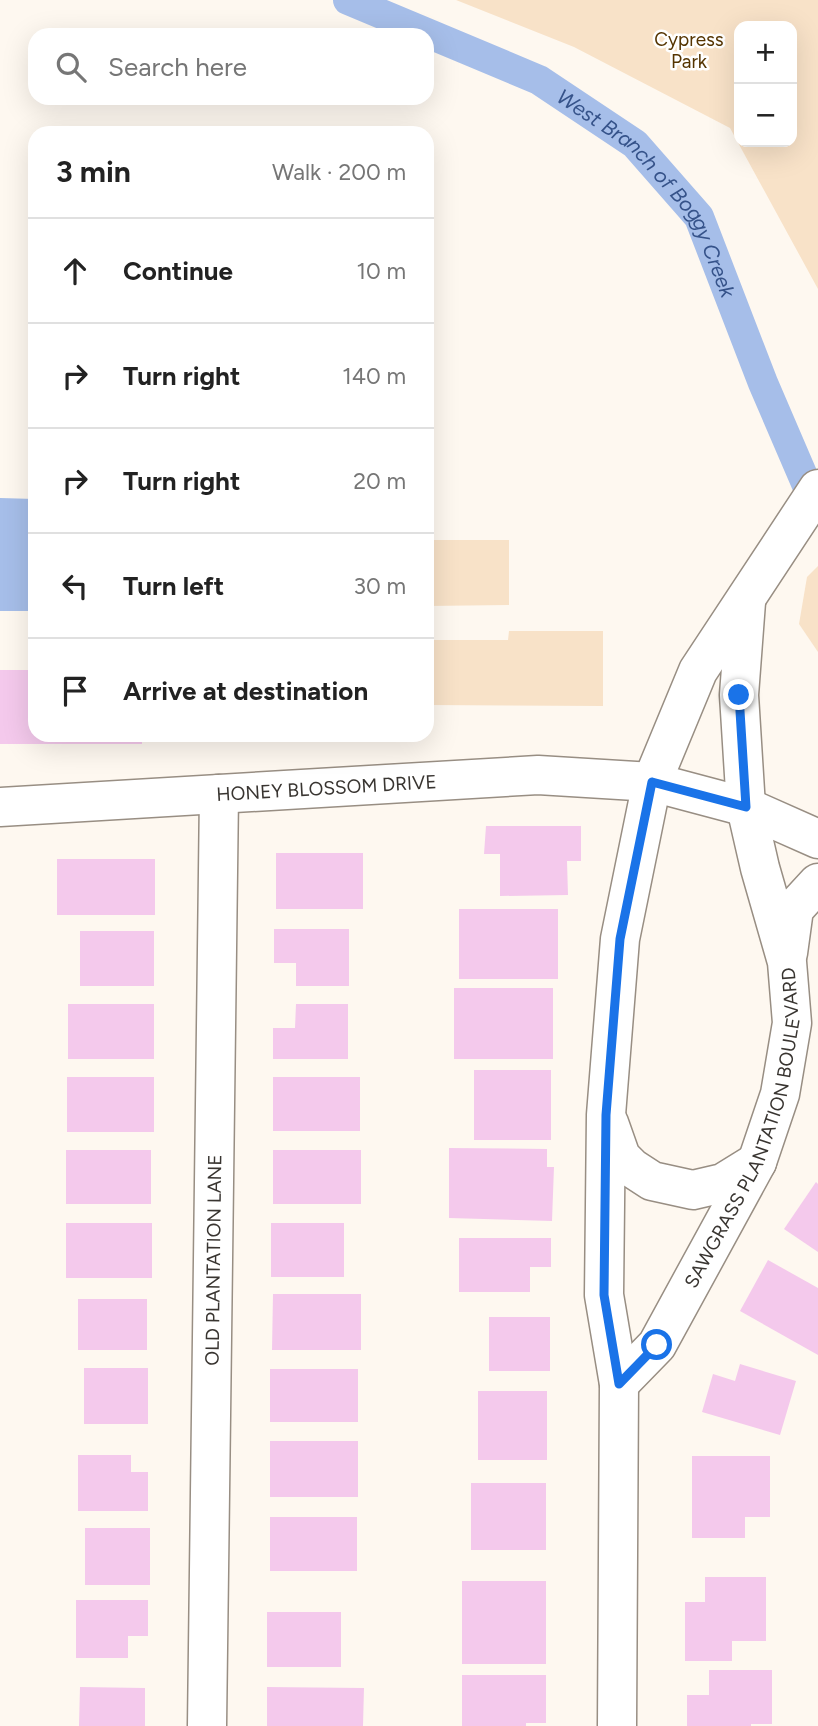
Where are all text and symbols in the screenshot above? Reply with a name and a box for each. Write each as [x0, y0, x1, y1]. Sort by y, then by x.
map controls [734, 21, 797, 147]
button: + [734, 21, 797, 84]
search box [28, 28, 434, 105]
park label: Cypress Park [654, 28, 724, 73]
icon: search [52, 48, 90, 86]
text: Search here [108, 51, 247, 83]
water label: West Branch of Boggy Creek [552, 83, 741, 301]
button: − [734, 84, 797, 147]
text: 3 min [56, 153, 131, 190]
text: Walk · 200 m [272, 158, 406, 186]
icon: ahead [56, 252, 94, 290]
text: Continue [123, 255, 233, 287]
text: 10 m [357, 257, 406, 285]
icon: right [56, 357, 94, 395]
text: Turn right [123, 360, 240, 392]
text: 140 m [342, 362, 406, 390]
icon: right [56, 462, 94, 500]
text: Turn right [123, 465, 240, 497]
text: 20 m [353, 467, 406, 495]
icon: left [56, 567, 94, 605]
text: Turn left [123, 570, 224, 602]
text: 30 m [353, 572, 406, 600]
icon: arrive [56, 672, 94, 710]
text: Arrive at destination [123, 675, 368, 707]
route end [723, 679, 754, 710]
street label: HONEY BLOSSOM DRIVE [216, 770, 437, 806]
street label: SAWGRASS PLANTATION BOULEVARD [679, 967, 804, 1292]
street label: OLD PLANTATION LANE [200, 1154, 226, 1366]
route start [641, 1329, 672, 1360]

